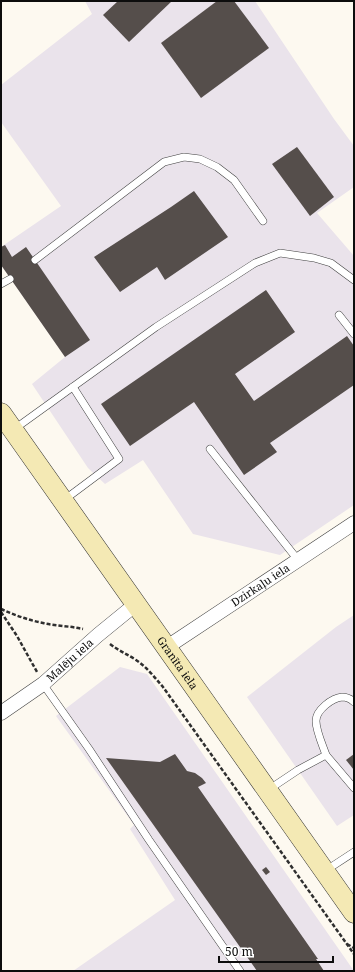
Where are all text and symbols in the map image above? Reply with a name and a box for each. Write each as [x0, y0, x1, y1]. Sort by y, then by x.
street label: Dzirkaļu iela [228, 560, 292, 610]
street label: Granīta iela [154, 633, 202, 692]
street label: Malēju iela [43, 635, 96, 685]
scale bar [219, 938, 333, 964]
text: 50 m [225, 943, 253, 960]

